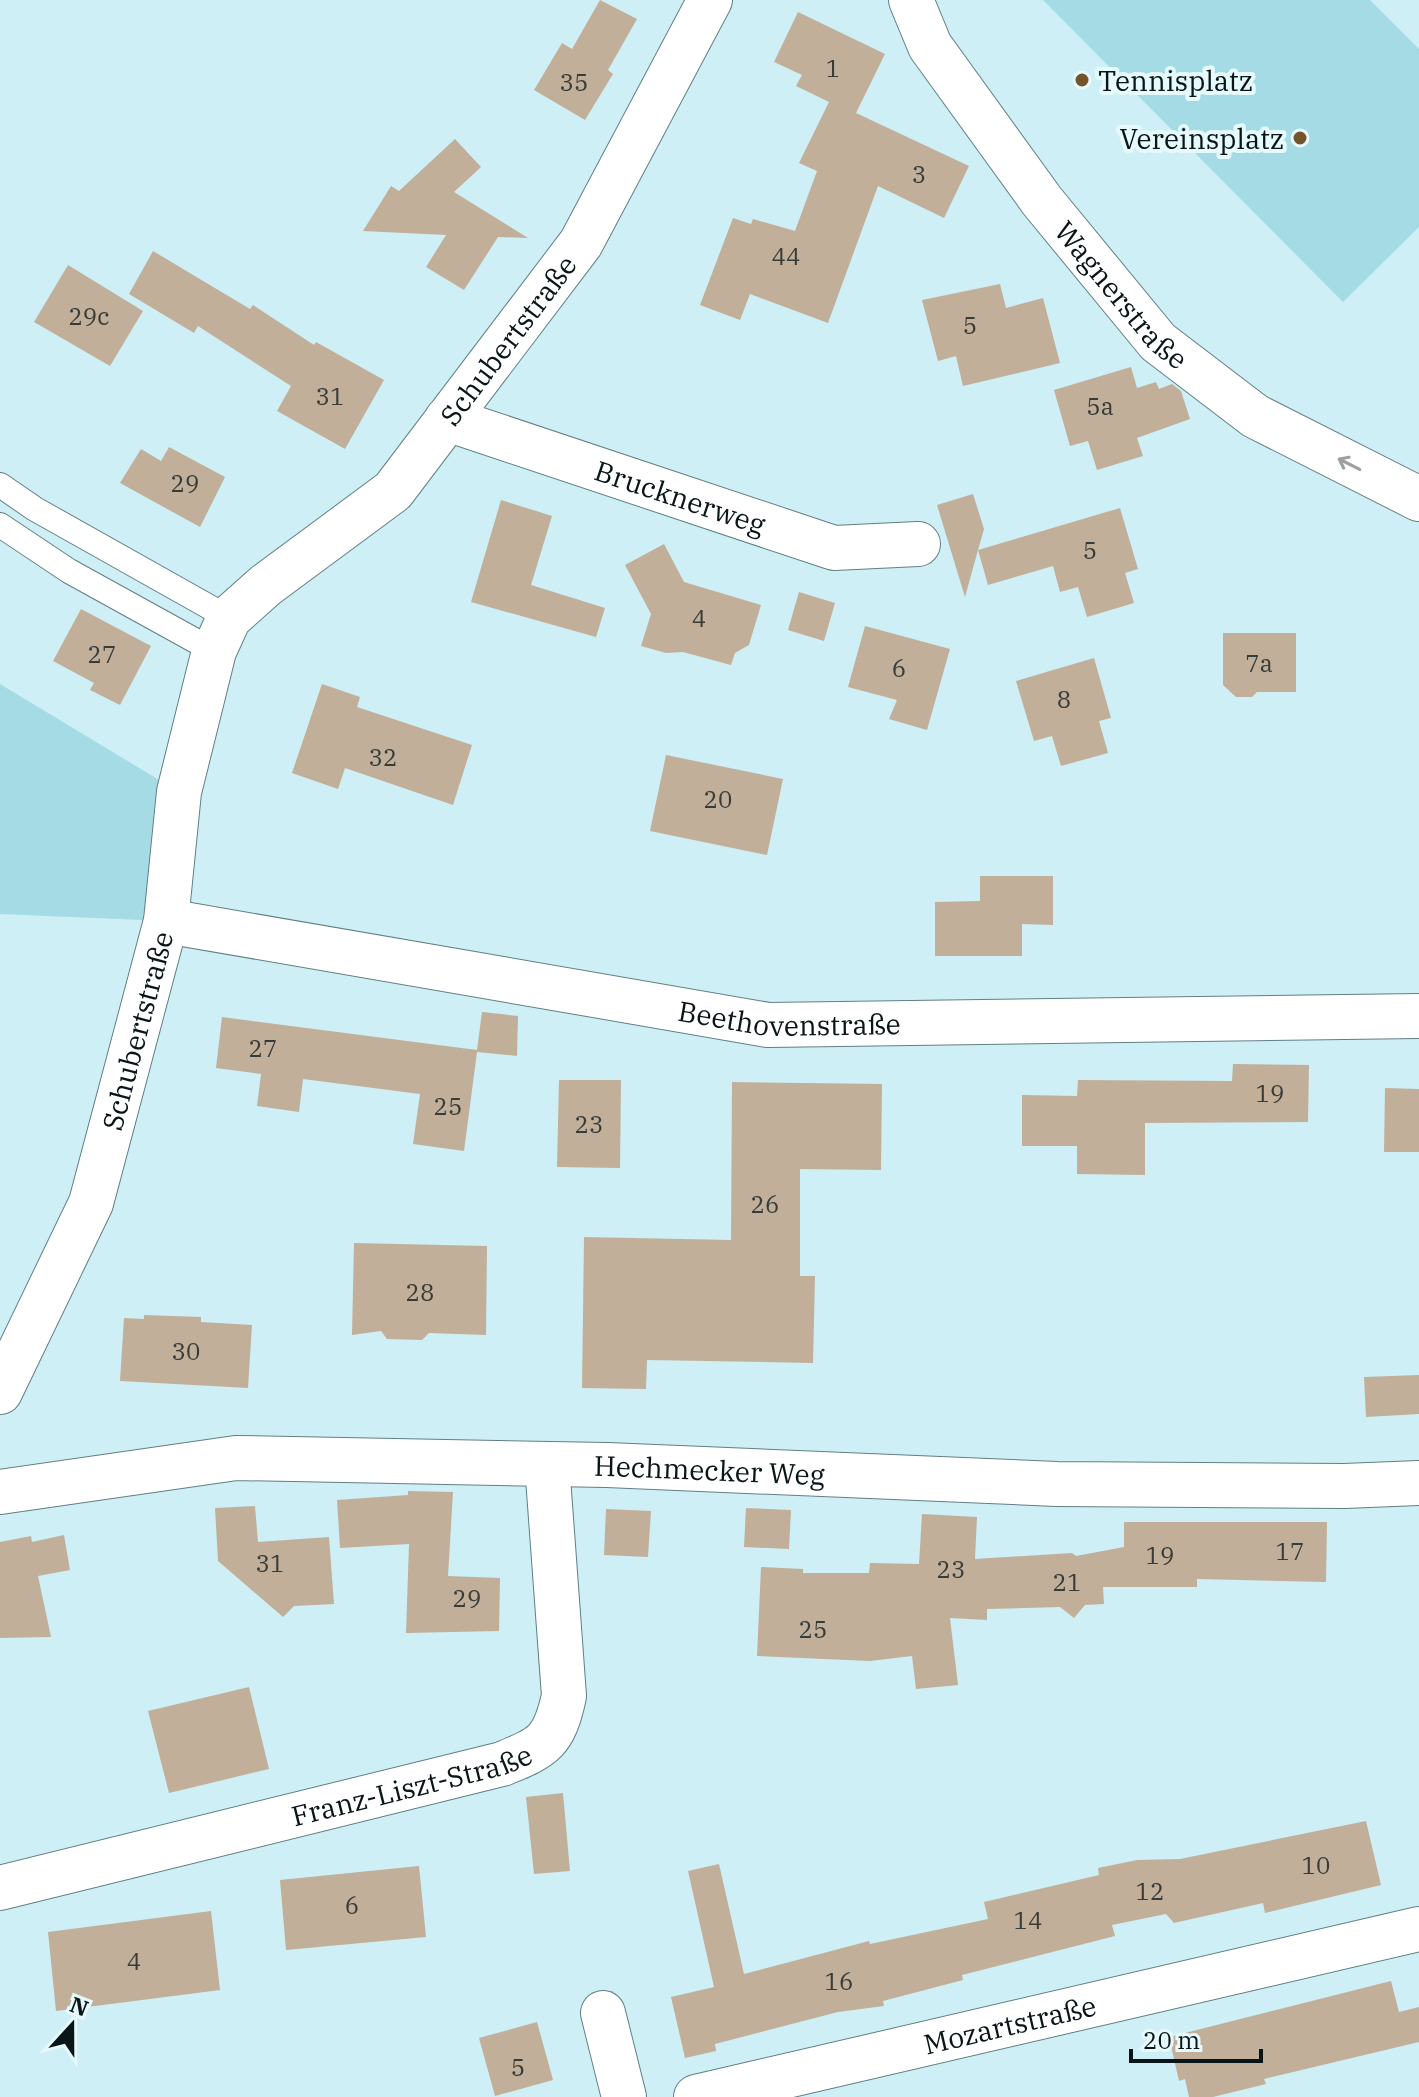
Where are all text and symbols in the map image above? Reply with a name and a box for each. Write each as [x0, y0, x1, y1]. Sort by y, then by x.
house number: 1 [826, 52, 840, 84]
place label: Tennisplatz [1098, 62, 1253, 99]
house number: 35 [560, 66, 588, 98]
marker: Tennisplatz [1073, 71, 1091, 89]
place label: Vereinsplatz [1119, 120, 1284, 157]
marker: Vereinsplatz [1291, 129, 1309, 147]
house number: 3 [912, 158, 926, 190]
street label: Wagnerstraße [1047, 213, 1195, 377]
house number: 44 [772, 240, 800, 272]
street label: Schubertstraße [431, 247, 584, 432]
house number: 29c [68, 300, 110, 332]
house number: 5 [963, 309, 977, 341]
house number: 31 [316, 380, 344, 412]
house number: 5a [1086, 390, 1114, 422]
street label: Brucknerweg [590, 451, 771, 542]
one-way arrow [1338, 455, 1362, 471]
house number: 29 [171, 467, 199, 499]
house number: 5 [1083, 534, 1097, 566]
house number: 4 [692, 602, 706, 634]
house number: 27 [88, 638, 116, 670]
house number: 7a [1245, 647, 1273, 679]
house number: 6 [892, 652, 906, 684]
house number: 8 [1057, 683, 1071, 715]
house number: 32 [369, 741, 397, 773]
house number: 20 [704, 783, 732, 815]
street label: Schubertstraße [93, 927, 181, 1134]
street label: Beethovenstraße [676, 991, 901, 1043]
house number: 27 [249, 1032, 277, 1064]
house number: 19 [1256, 1077, 1284, 1109]
house number: 25 [434, 1090, 462, 1122]
house number: 23 [575, 1108, 603, 1140]
house number: 26 [751, 1188, 779, 1220]
house number: 28 [406, 1276, 434, 1308]
house number: 30 [172, 1335, 200, 1367]
street label: Hechmecker Weg [594, 1446, 826, 1493]
house number: 17 [1276, 1535, 1304, 1567]
house number: 19 [1146, 1539, 1174, 1571]
house number: 31 [256, 1547, 284, 1579]
house number: 23 [937, 1553, 965, 1585]
house number: 21 [1053, 1566, 1081, 1598]
house number: 29 [453, 1582, 481, 1614]
house number: 25 [799, 1613, 827, 1645]
street label: Franz-Liszt-Straße [287, 1735, 538, 1834]
house number: 10 [1302, 1849, 1330, 1881]
house number: 12 [1136, 1875, 1164, 1907]
house number: 6 [345, 1889, 359, 1921]
house number: 14 [1014, 1904, 1042, 1936]
house number: 4 [127, 1945, 141, 1977]
house number: 16 [825, 1965, 853, 1997]
north arrow [32, 1985, 112, 2065]
street label: Mozartstraße [920, 1986, 1100, 2062]
text: N [66, 1989, 93, 2023]
scale bar [1131, 2013, 1261, 2063]
text: 20 m [1143, 2024, 1200, 2056]
house number: 5 [511, 2051, 525, 2083]

